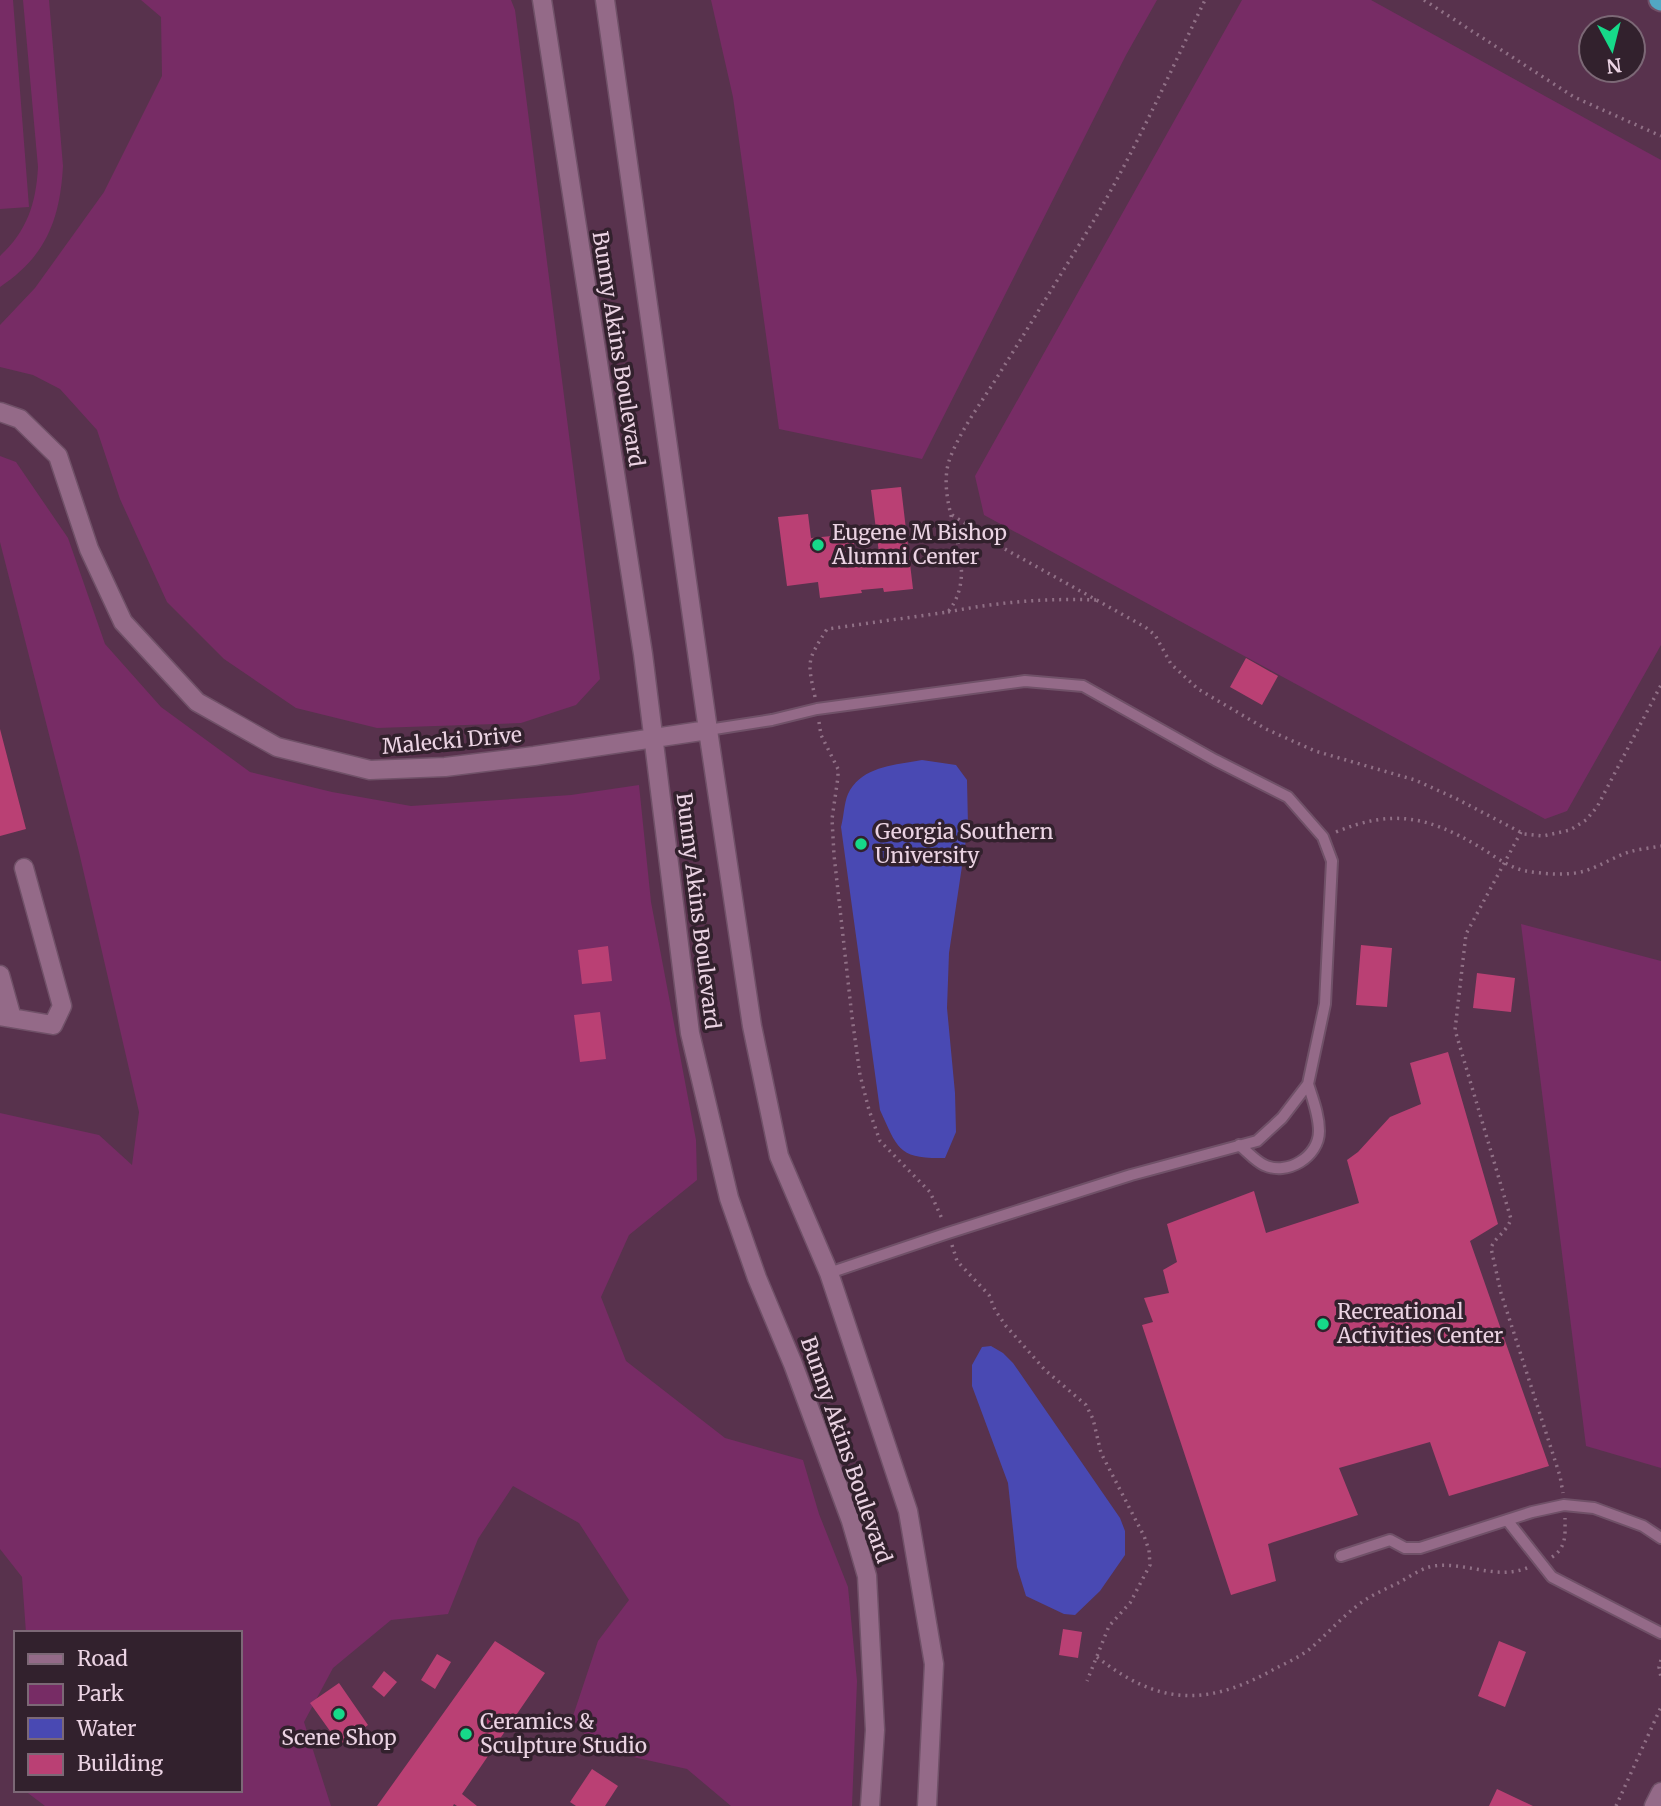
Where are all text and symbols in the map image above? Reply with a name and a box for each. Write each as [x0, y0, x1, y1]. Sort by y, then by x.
north arrow [1577, 14, 1647, 84]
text: N [1605, 53, 1623, 79]
street label: Bunny Akins Boulevard [587, 229, 651, 469]
place label: Eugene M Bishop Alumni Center [831, 519, 1007, 570]
marker: Eugene M Bishop Alumni Center [810, 537, 826, 553]
street label: Malecki Drive [381, 721, 523, 760]
street label: Bunny Akins Boulevard [671, 791, 726, 1031]
place label: Georgia Southern University [875, 818, 1053, 869]
marker: Georgia Southern University [853, 836, 869, 852]
place label: Recreational Activities Center [1336, 1298, 1503, 1349]
marker: Recreational Activities Center [1315, 1316, 1331, 1332]
street label: Bunny Akins Boulevard [795, 1333, 898, 1567]
legend [14, 1631, 242, 1792]
text: Road [77, 1645, 128, 1672]
text: Park [77, 1680, 124, 1707]
marker: Scene Shop [331, 1706, 347, 1722]
place label: Ceramics & Sculpture Studio [480, 1708, 647, 1759]
text: Water [76, 1715, 136, 1742]
place label: Scene Shop [281, 1724, 397, 1751]
marker: Ceramics & Sculpture Studio [458, 1726, 474, 1742]
text: Building [77, 1750, 164, 1777]

